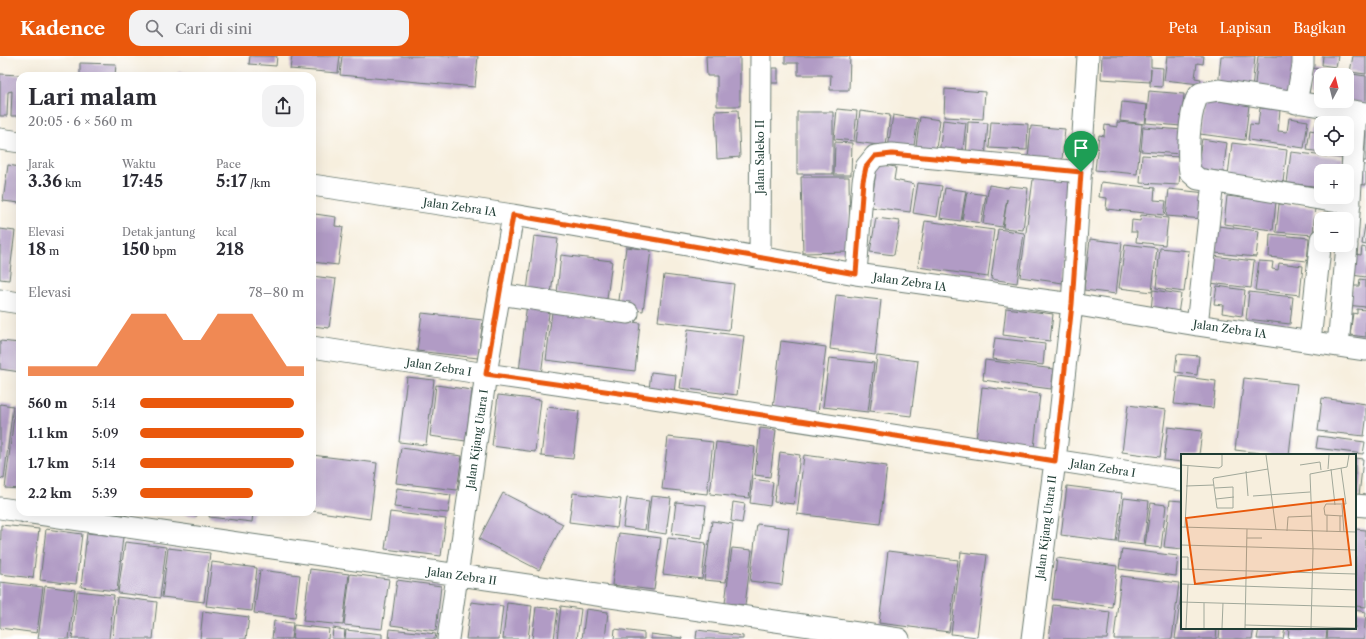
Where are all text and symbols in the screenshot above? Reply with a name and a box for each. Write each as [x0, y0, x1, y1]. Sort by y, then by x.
search box [129, 10, 409, 46]
text: Kadence [20, 17, 105, 40]
icon: search [143, 17, 165, 39]
text: Cari di sini [175, 19, 252, 38]
text: Peta [1168, 19, 1198, 37]
text: Lapisan [1220, 19, 1271, 37]
text: Bagikan [1293, 19, 1346, 37]
north arrow [1314, 68, 1354, 108]
map controls [1314, 68, 1354, 252]
text: Lari malam [28, 84, 157, 111]
button: share [262, 85, 304, 127]
text: 20:05 · 6 × 560 m [28, 113, 133, 129]
button: locate [1314, 116, 1354, 156]
street label: Jalan Saleko II [753, 120, 767, 196]
pin [1064, 131, 1098, 172]
icon: arrive [1070, 137, 1092, 159]
text: Jarak [28, 157, 54, 171]
text: Waktu [122, 157, 156, 171]
text: Pace [216, 157, 241, 171]
button: + [1314, 164, 1354, 204]
text: 3.36 [28, 171, 62, 191]
text: 17:45 [122, 171, 163, 191]
text: 5:17 [216, 171, 247, 191]
text: km [62, 176, 82, 190]
text: /km [247, 176, 270, 190]
street label: Jalan Zebra IA [420, 195, 499, 219]
button: − [1314, 212, 1354, 252]
text: Elevasi [28, 225, 64, 239]
text: Detak jantung [122, 225, 195, 239]
text: kcal [216, 225, 237, 239]
text: 18 [28, 239, 46, 259]
text: 150 [122, 239, 150, 259]
text: 218 [216, 239, 244, 259]
text: m [46, 244, 59, 258]
text: bpm [150, 244, 176, 258]
street label: Jalan Zebra IA [870, 270, 949, 294]
text: Elevasi [28, 284, 71, 300]
text: 78–80 m [249, 284, 304, 300]
street label: Jalan Zebra IA [1190, 317, 1269, 341]
street label: Jalan Zebra I [403, 355, 473, 379]
street label: Jalan Kijang Utara I [463, 388, 491, 492]
text: 560 m [28, 395, 67, 411]
text: 5:14 [92, 395, 116, 411]
text: 1.1 km [28, 425, 68, 441]
text: 5:09 [92, 425, 119, 441]
inset map [1181, 454, 1356, 629]
text: 1.7 km [28, 455, 69, 471]
text: 5:14 [92, 455, 116, 471]
street label: Jalan Zebra I [1067, 456, 1137, 480]
street label: Jalan Kijang Utara II [1032, 474, 1059, 582]
text: 2.2 km [28, 485, 72, 501]
text: 5:39 [92, 485, 117, 501]
street label: Jalan Zebra II [424, 564, 498, 588]

